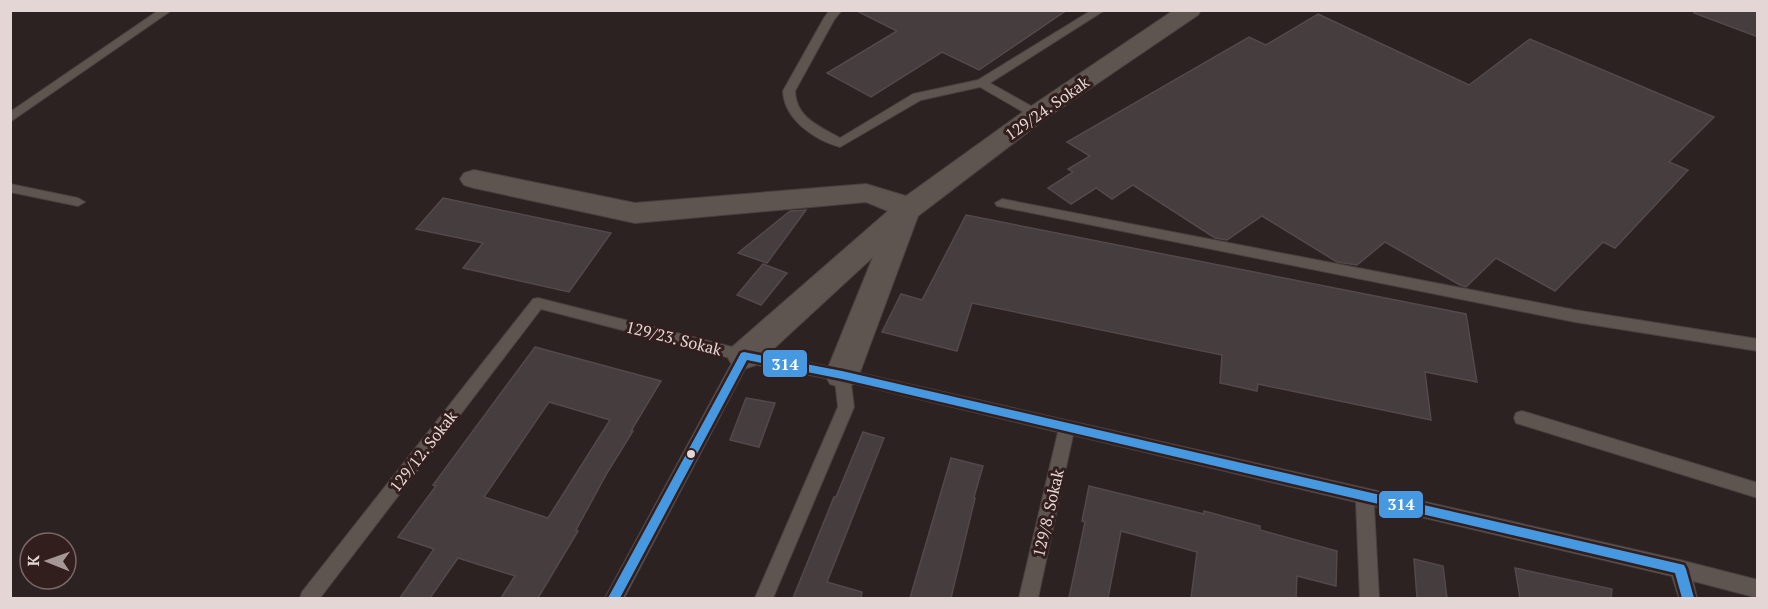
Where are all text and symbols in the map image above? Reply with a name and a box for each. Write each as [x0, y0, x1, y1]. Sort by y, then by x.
street label: 129/24. Sokak [1001, 70, 1094, 145]
street label: 129/23. Sokak [624, 315, 725, 361]
line badge: 314 [762, 349, 808, 378]
text: 314 [771, 353, 799, 375]
street label: 129/12. Sokak [384, 405, 462, 496]
unlabelled marker [685, 448, 697, 460]
street label: 129/8. Sokak [1027, 466, 1069, 559]
line badge: 314 [1378, 490, 1424, 519]
text: 314 [1387, 493, 1415, 515]
north arrow [18, 531, 78, 591]
text: K [22, 554, 44, 567]

